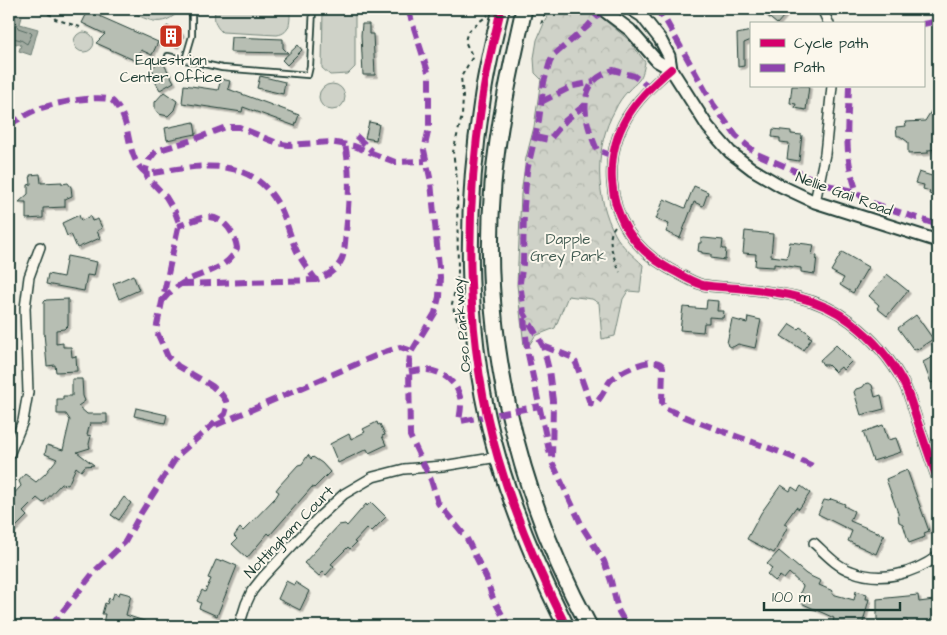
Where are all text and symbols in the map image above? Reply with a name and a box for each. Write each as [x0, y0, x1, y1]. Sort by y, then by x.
legend [750, 22, 924, 88]
building icon: Equestrian Center Office [158, 23, 184, 49]
text: Cycle path [794, 33, 869, 55]
place label: Equestrian Center Office [120, 50, 222, 88]
text: Path [794, 57, 825, 78]
street label: Nellie Gail Road [793, 167, 896, 221]
park label: Dapple Grey Park [530, 229, 606, 268]
street label: Oso Parkway [447, 277, 478, 373]
street label: Nottingham Court [239, 481, 339, 584]
scale bar [764, 580, 901, 612]
text: 100 m [772, 587, 811, 608]

